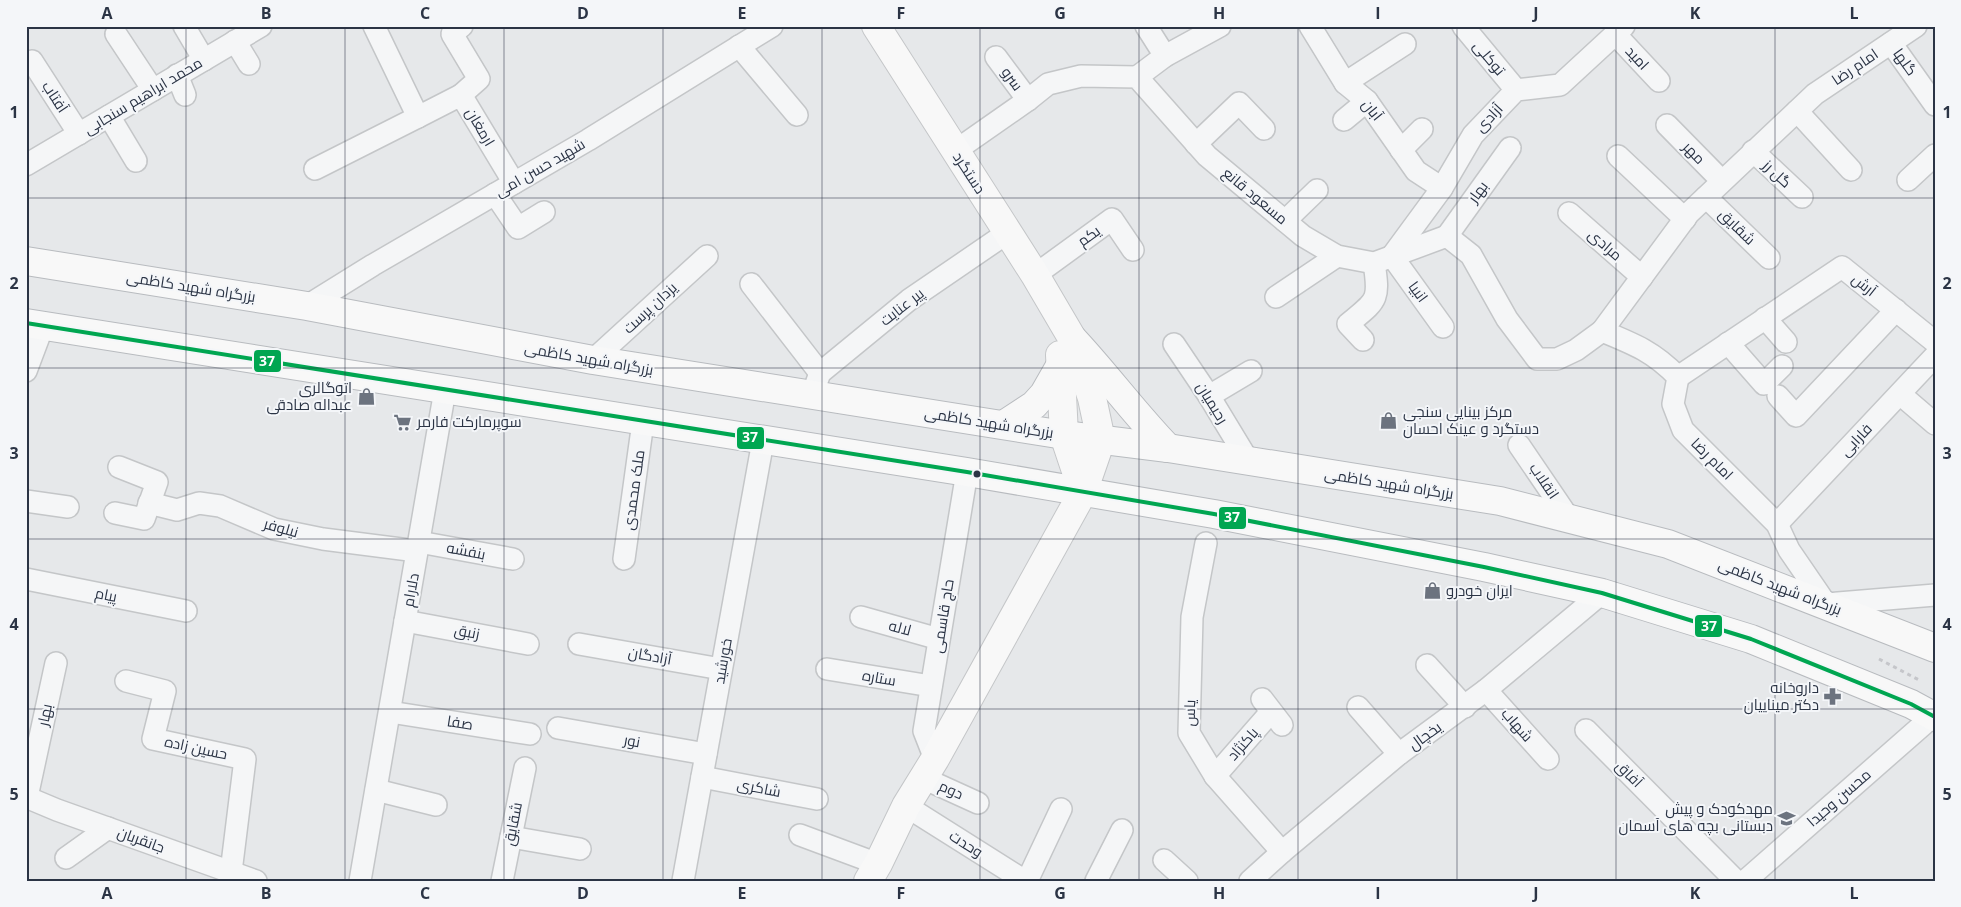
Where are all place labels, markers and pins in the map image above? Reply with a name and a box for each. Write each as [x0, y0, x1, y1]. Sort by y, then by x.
place label: اتوگالری عبداله صادقی [267, 377, 352, 415]
shop icon: اتوگالری عبداله صادقی [356, 387, 376, 407]
place label: مرکز بینایی سنجی دستگرد و عینک احسان [1403, 401, 1539, 439]
place label: سوپرمارکت فارمر [416, 411, 522, 432]
shop icon: مرکز بینایی سنجی دستگرد و عینک احسان [1379, 411, 1399, 431]
supermarket icon: سوپرمارکت فارمر [393, 412, 413, 432]
unlabelled marker [972, 469, 982, 479]
place label: ایران خودرو [1446, 580, 1513, 601]
shop icon: ایران خودرو [1422, 581, 1442, 601]
place label: داروخانه دکتر میناییان [1744, 677, 1819, 715]
pharmacy icon: داروخانه دکتر میناییان [1823, 687, 1843, 707]
place label: مهدکودک و پیش دبستانی بچه های آسمان [1619, 798, 1773, 836]
school or university icon: مهدکودک و پیش دبستانی بچه های آسمان [1777, 808, 1797, 828]

